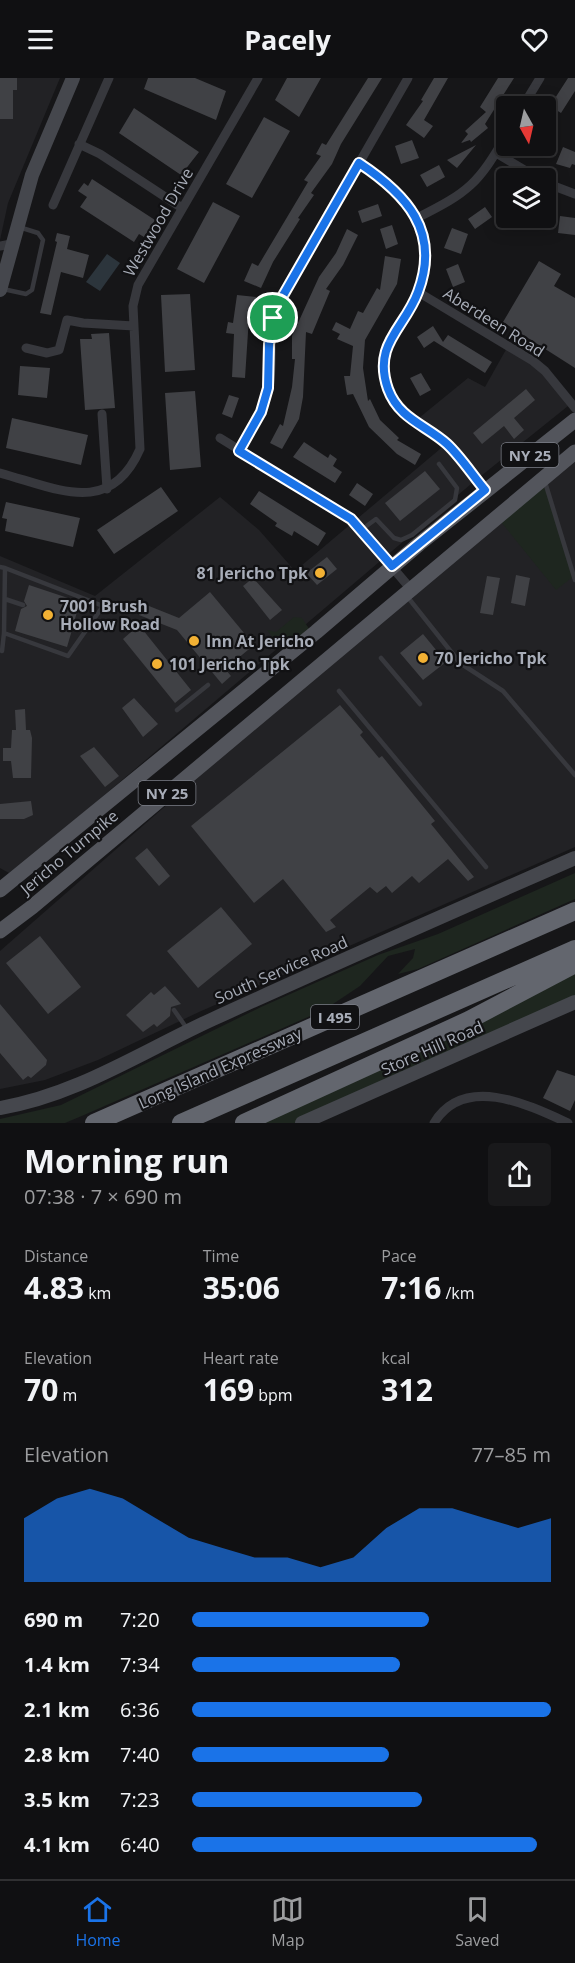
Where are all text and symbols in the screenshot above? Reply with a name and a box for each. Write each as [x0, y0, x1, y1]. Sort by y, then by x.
text: Pacely [244, 21, 331, 58]
icon: menu [24, 23, 57, 56]
icon: heart [518, 23, 551, 56]
north arrow [496, 96, 556, 156]
map controls [496, 96, 556, 228]
street label: Westwood Drive [118, 164, 198, 280]
button: layers [496, 168, 556, 228]
street label: Aberdeen Road [439, 282, 549, 362]
pin [247, 292, 298, 343]
icon: arrive [256, 301, 289, 334]
road number: NY 25 [502, 443, 558, 467]
place label: 81 Jericho Tpk [197, 562, 308, 584]
marker: 81 Jericho Tpk [313, 566, 327, 580]
place label: 7001 Brush Hollow Road [60, 595, 160, 635]
marker: 7001 Brush Hollow Road [41, 608, 55, 622]
place label: Inn At Jericho [206, 630, 314, 652]
marker: Inn At Jericho [187, 634, 201, 648]
place label: 70 Jericho Tpk [435, 647, 547, 669]
marker: 70 Jericho Tpk [416, 651, 430, 665]
place label: 101 Jericho Tpk [169, 653, 290, 675]
marker: 101 Jericho Tpk [150, 657, 164, 671]
road number: NY 25 [138, 781, 195, 805]
street label: Jericho Turnpike [14, 805, 123, 901]
street label: South Service Road [211, 931, 351, 1009]
road number: I 495 [311, 1005, 359, 1029]
street label: Store Hill Road [377, 1016, 487, 1080]
street label: Long Island Expressway [135, 1022, 306, 1114]
text: Morning run [24, 1138, 230, 1183]
button: share [488, 1143, 551, 1206]
text: 07:38 · 7 × 690 m [24, 1183, 182, 1210]
text: Distance [24, 1245, 88, 1267]
text: Time [203, 1245, 239, 1267]
text: Pace [381, 1245, 417, 1267]
text: 4.83 [24, 1267, 84, 1308]
text: 35:06 [203, 1267, 280, 1308]
text: 7:16 [381, 1267, 441, 1308]
text: km [84, 1282, 111, 1304]
text: /km [441, 1282, 475, 1304]
text: Elevation [24, 1347, 92, 1369]
text: Heart rate [203, 1347, 279, 1369]
text: kcal [381, 1347, 410, 1369]
text: 70 [24, 1369, 58, 1410]
text: 169 [203, 1369, 254, 1410]
text: 312 [381, 1369, 433, 1410]
text: m [58, 1384, 77, 1406]
text: bpm [254, 1384, 293, 1406]
text: Elevation [24, 1441, 109, 1468]
text: 77–85 m [472, 1441, 551, 1468]
text: 690 m [24, 1606, 83, 1633]
text: 7:20 [120, 1606, 160, 1633]
text: 1.4 km [24, 1651, 90, 1678]
text: 7:34 [120, 1651, 160, 1678]
text: 2.1 km [24, 1696, 90, 1723]
text: 6:36 [120, 1696, 160, 1723]
text: 2.8 km [24, 1741, 90, 1768]
text: 7:40 [120, 1741, 160, 1768]
text: 3.5 km [24, 1786, 90, 1813]
text: 7:23 [120, 1786, 160, 1813]
text: 4.1 km [24, 1831, 90, 1858]
text: 6:40 [120, 1831, 160, 1858]
tab: Home [75, 1893, 121, 1951]
tab: Map [271, 1893, 304, 1951]
tab: Saved [455, 1893, 500, 1951]

